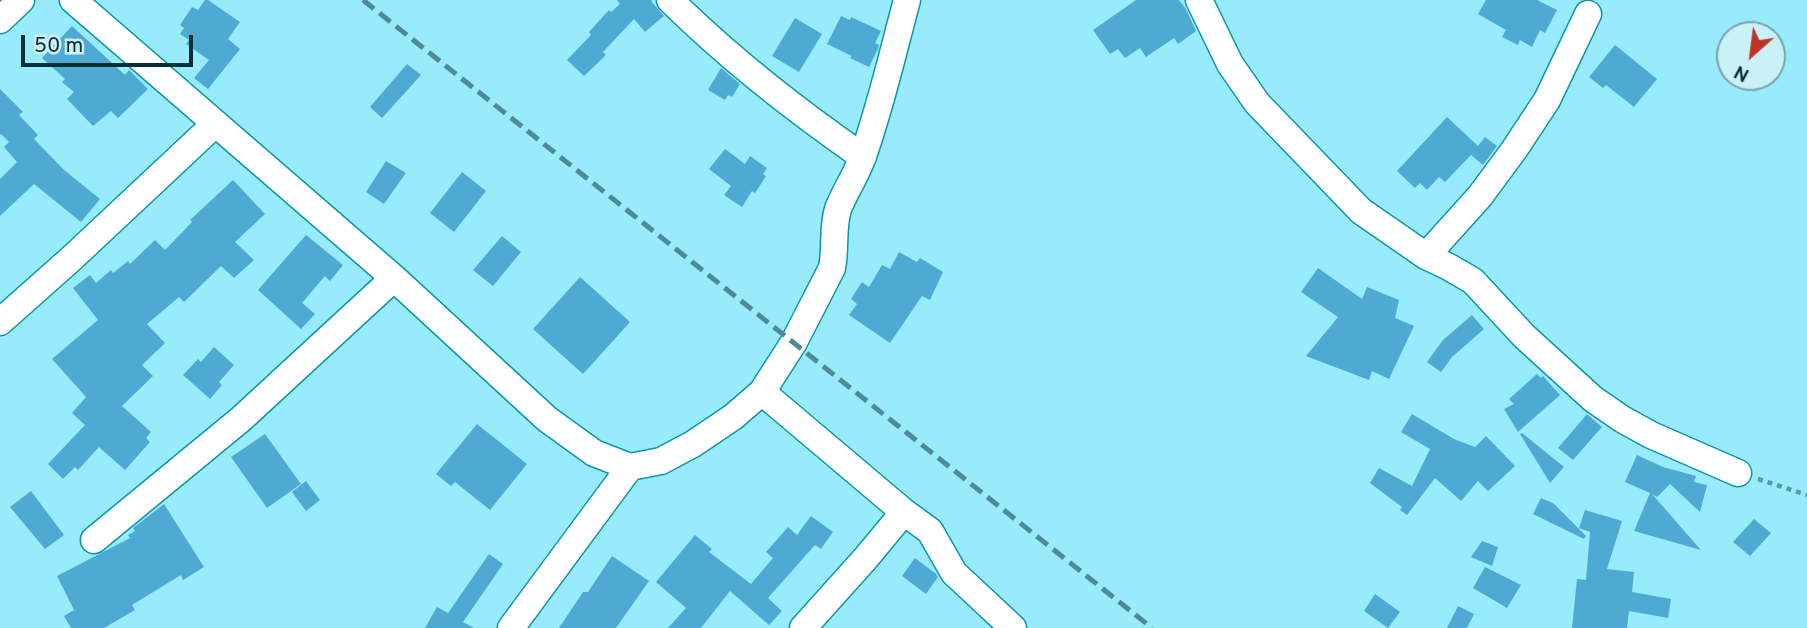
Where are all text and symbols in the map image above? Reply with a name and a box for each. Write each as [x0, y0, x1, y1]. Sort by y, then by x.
scale bar [24, 21, 196, 65]
north arrow [1716, 21, 1786, 91]
text: 50 m [34, 33, 83, 60]
text: N [1730, 59, 1754, 87]

